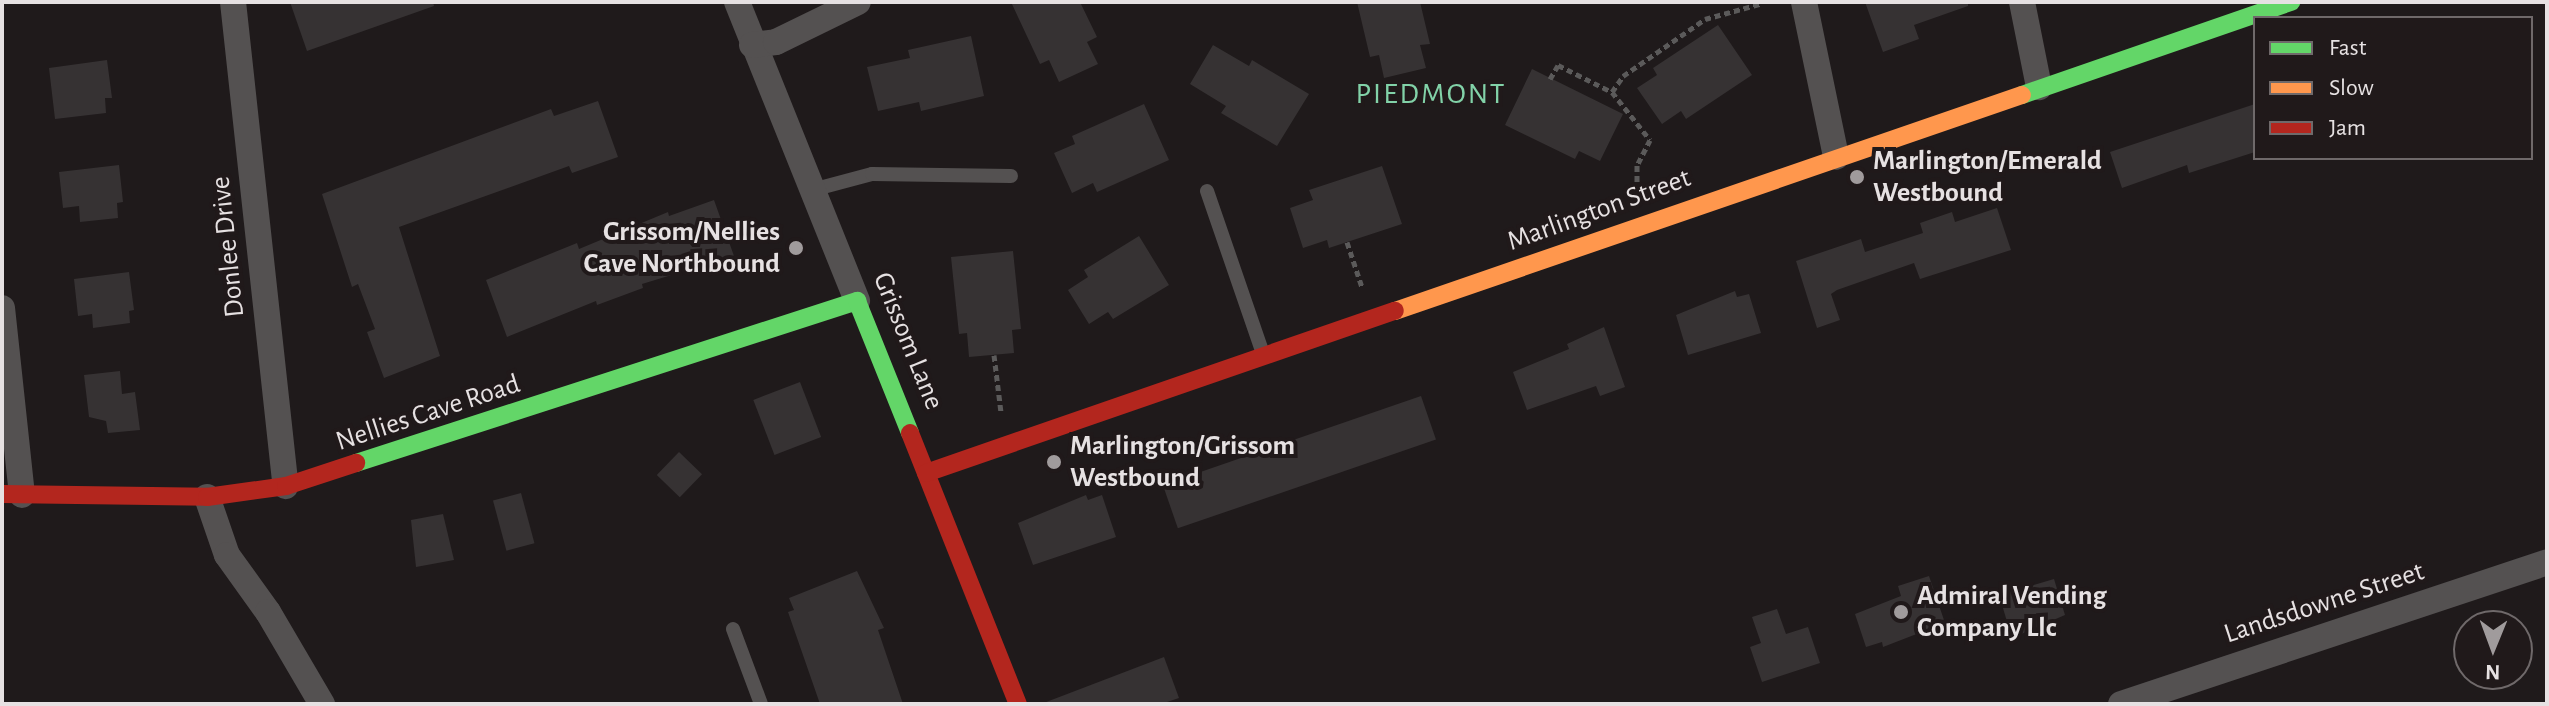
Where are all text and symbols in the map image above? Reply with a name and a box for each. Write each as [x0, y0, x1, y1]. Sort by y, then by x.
legend [2253, 16, 2533, 160]
text: Fast [2329, 36, 2366, 60]
district label: PIEDMONT [1356, 76, 1506, 112]
text: Slow [2329, 76, 2374, 100]
text: Jam [2329, 116, 2366, 140]
place label: Marlington/Emerald Westbound [1873, 144, 2102, 210]
street label: Marlington Street [1503, 161, 1695, 259]
marker: Marlington/Emerald Westbound [1848, 168, 1866, 186]
street label: Donlee Drive [204, 175, 252, 319]
place label: Grissom/Nellies Cave Northbound [583, 215, 780, 281]
marker: Grissom/Nellies Cave Northbound [787, 239, 805, 257]
street label: Grissom Lane [865, 268, 951, 414]
street label: Nellies Cave Road [332, 367, 524, 459]
place label: Marlington/Grissom Westbound [1070, 429, 1295, 495]
marker: Marlington/Grissom Westbound [1045, 453, 1063, 471]
street label: Landsdowne Street [2220, 555, 2428, 651]
place label: Admiral Vending Company Llc [1917, 579, 2106, 645]
marker: Admiral Vending Company Llc [1892, 603, 1910, 621]
north arrow [2453, 610, 2533, 690]
text: N [2485, 661, 2500, 683]

